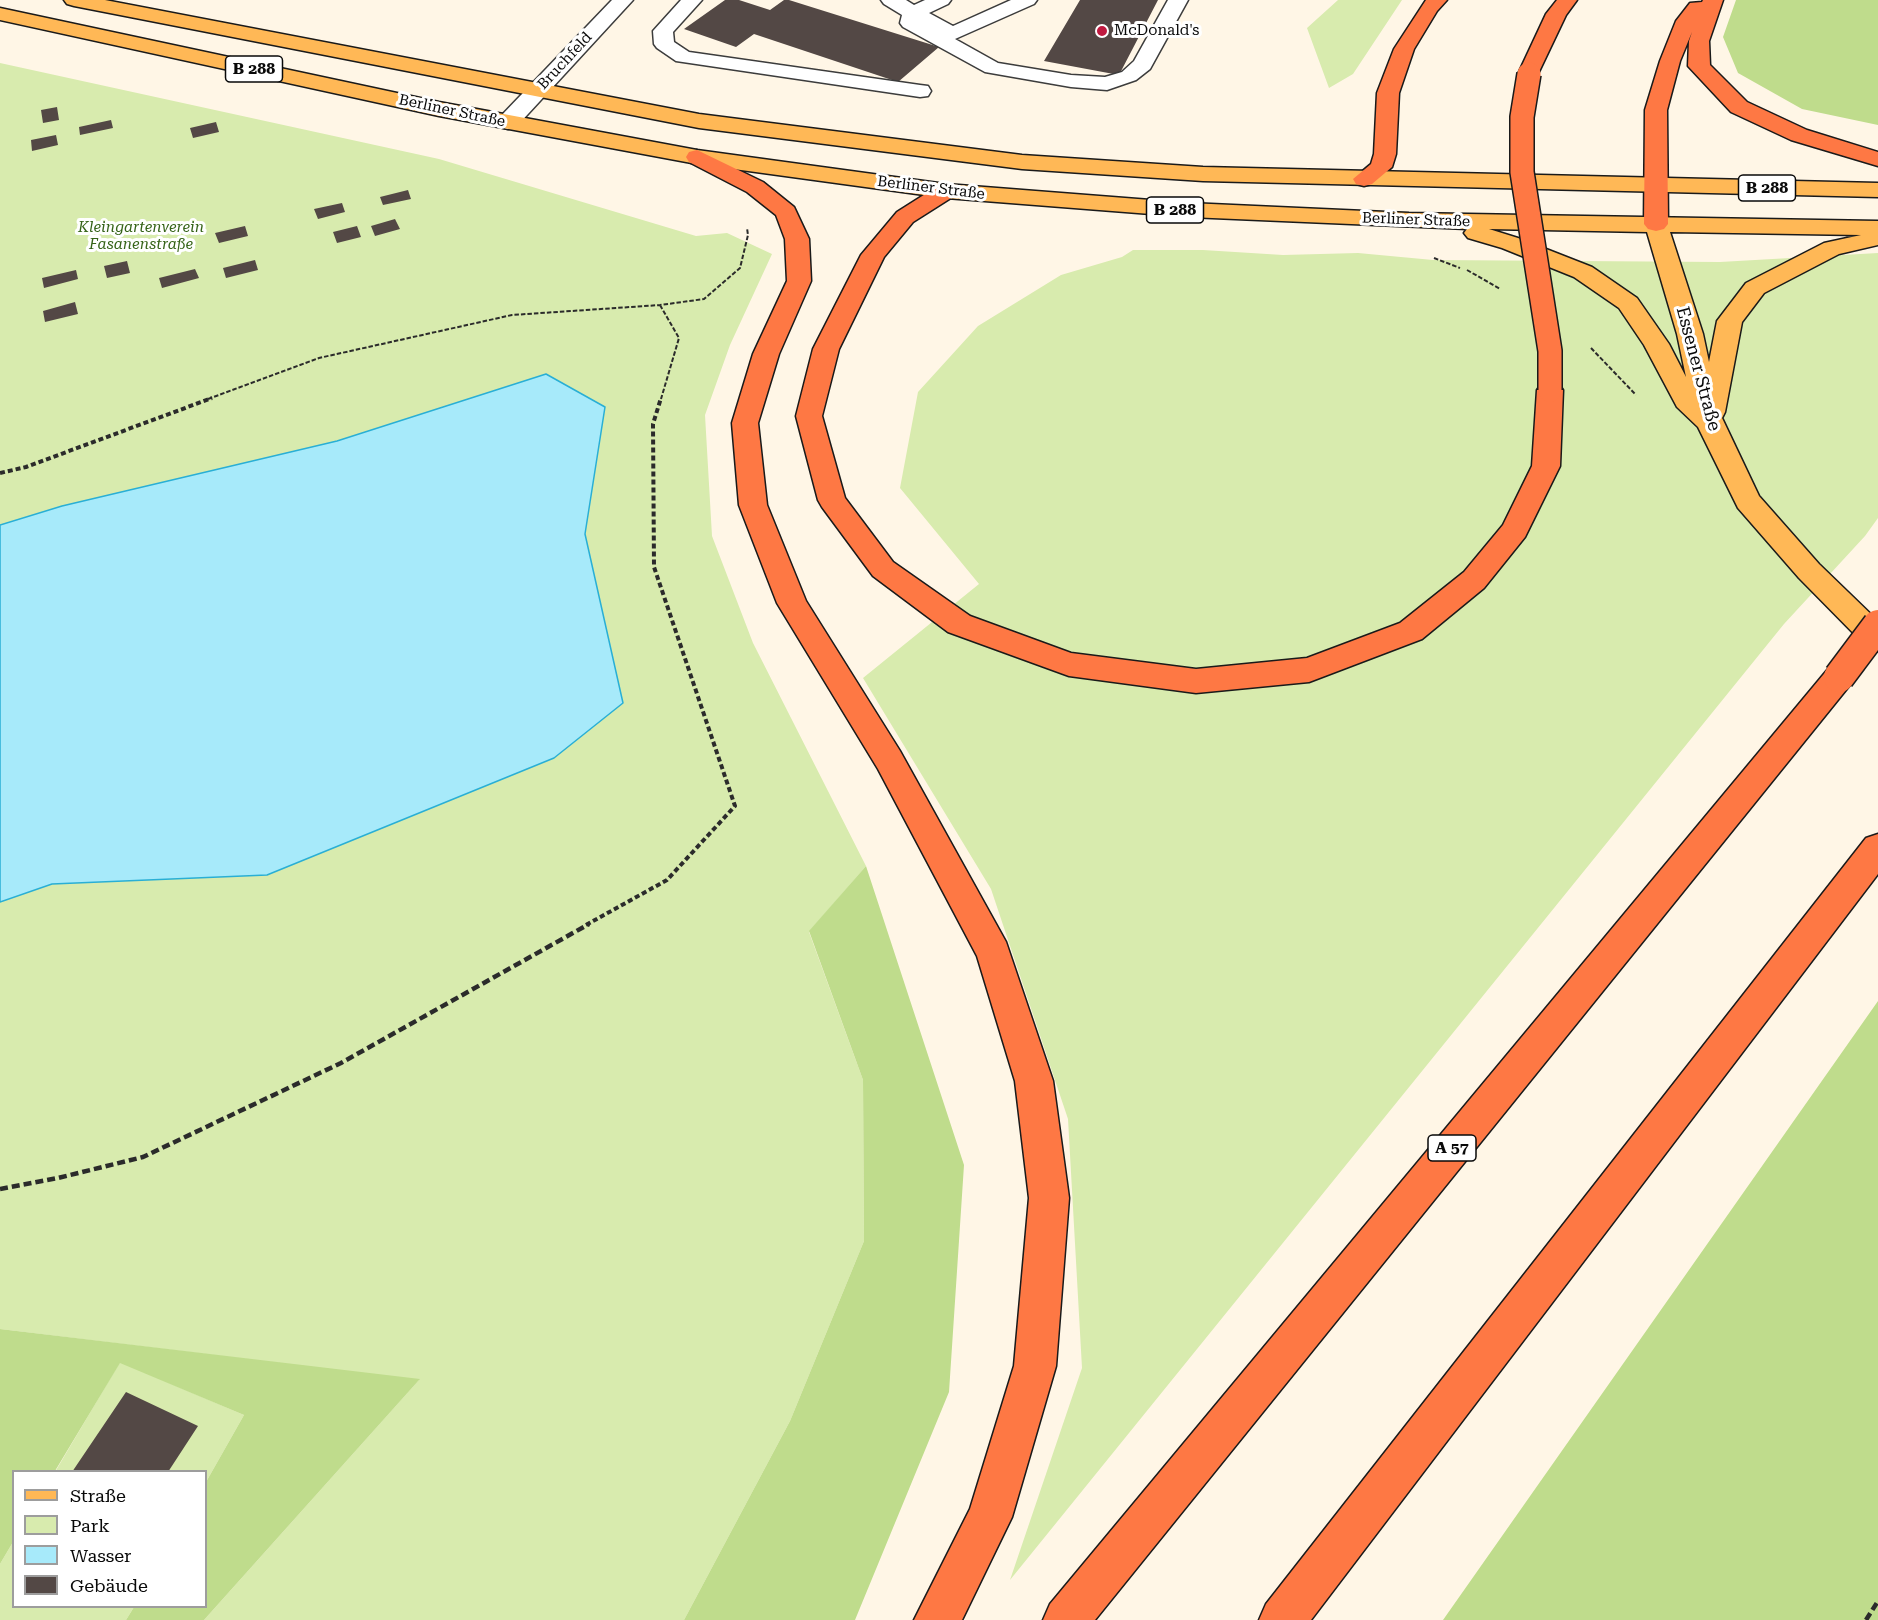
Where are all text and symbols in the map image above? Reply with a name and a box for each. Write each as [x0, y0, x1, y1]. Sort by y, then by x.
place label: McDonald's [1114, 22, 1199, 40]
marker: McDonald's [1095, 24, 1109, 38]
street label: Bruchfeld [534, 29, 596, 93]
road number: B 288 [226, 56, 282, 82]
street label: Berliner Straße [397, 91, 507, 131]
street label: Berliner Straße [876, 172, 986, 204]
road number: B 288 [1738, 175, 1796, 201]
road number: B 288 [1146, 197, 1204, 223]
street label: Berliner Straße [1362, 209, 1470, 231]
park label: Kleingartenverein Fasanenstraße [78, 219, 204, 254]
street label: Essener Straße [1671, 304, 1725, 434]
road number: A 57 [1428, 1135, 1476, 1161]
legend [12, 1470, 207, 1608]
text: Straße [70, 1485, 126, 1506]
text: Park [70, 1515, 110, 1536]
text: Wasser [70, 1545, 131, 1566]
text: Gebäude [70, 1575, 148, 1596]

